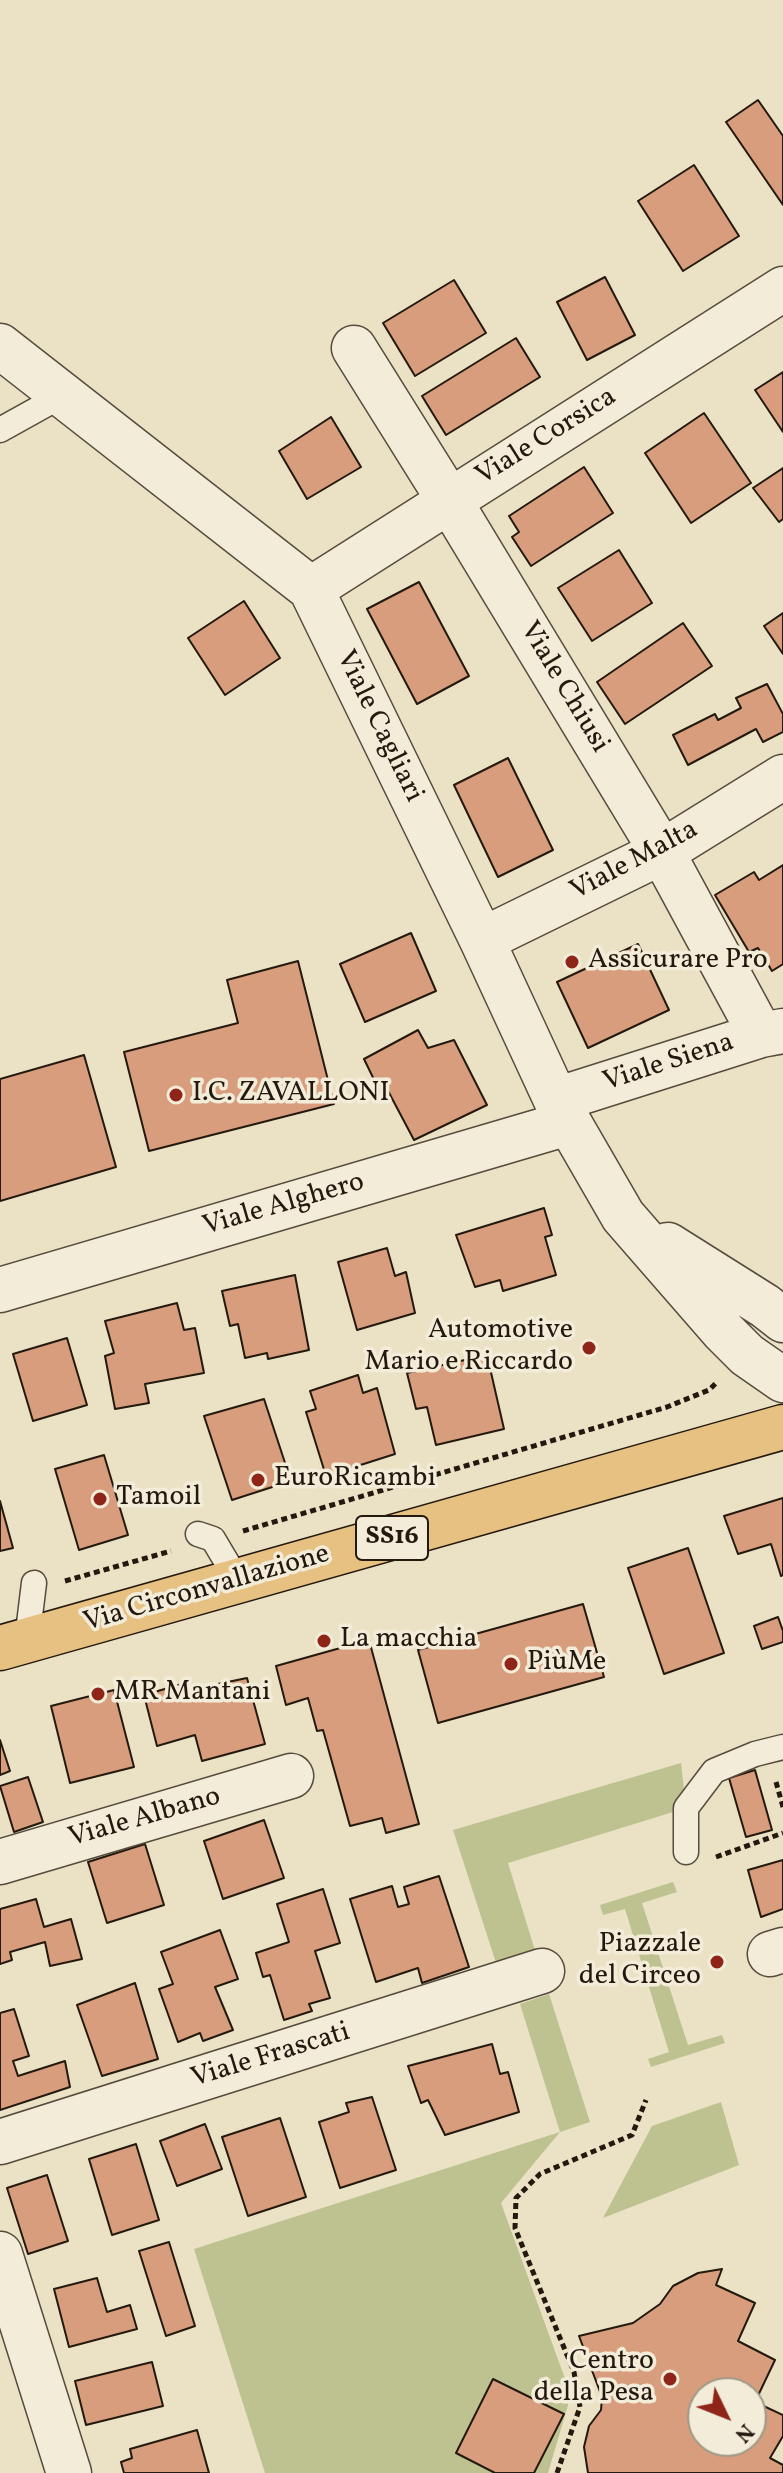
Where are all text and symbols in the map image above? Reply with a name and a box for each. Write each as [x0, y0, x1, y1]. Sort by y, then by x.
street label: Viale Corsica [471, 382, 623, 494]
street label: Viale Chiusi [511, 616, 615, 760]
street label: Viale Cagliari [327, 646, 429, 808]
street label: Viale Malta [565, 814, 705, 910]
place label: Assicurare Pro [588, 945, 768, 979]
marker: Assicurare Pro [563, 953, 581, 971]
street label: Viale Siena [599, 1027, 739, 1101]
place label: I.C. ZAVALLONI [192, 1078, 389, 1112]
marker: I.C. ZAVALLONI [167, 1086, 185, 1104]
street label: Viale Alghero [199, 1167, 369, 1245]
place label: Automotive Mario e Riccardo [364, 1315, 573, 1381]
marker: Automotive Mario e Riccardo [580, 1339, 598, 1357]
place label: EuroRicambi [274, 1463, 436, 1497]
marker: EuroRicambi [249, 1471, 267, 1489]
place label: Tamoil [116, 1482, 201, 1516]
marker: Tamoil [91, 1490, 109, 1508]
road number: SS16 [356, 1516, 428, 1560]
street label: Via Circonvallazione [80, 1539, 334, 1641]
place label: La macchia [340, 1624, 477, 1658]
marker: La macchia [315, 1632, 333, 1650]
place label: PiùMe [527, 1647, 606, 1681]
marker: PiùMe [502, 1655, 520, 1673]
place label: MR Mantani [114, 1677, 270, 1711]
marker: MR Mantani [89, 1685, 107, 1703]
street label: Viale Albano [65, 1781, 225, 1857]
place label: Piazzale del Circeo [579, 1929, 701, 1995]
marker: Piazzale del Circeo [708, 1953, 726, 1971]
street label: Viale Frascati [188, 2017, 354, 2097]
place label: Centro della Pesa [534, 2346, 654, 2412]
marker: Centro della Pesa [661, 2370, 679, 2388]
north arrow [687, 2377, 767, 2457]
text: N [727, 2416, 760, 2449]

